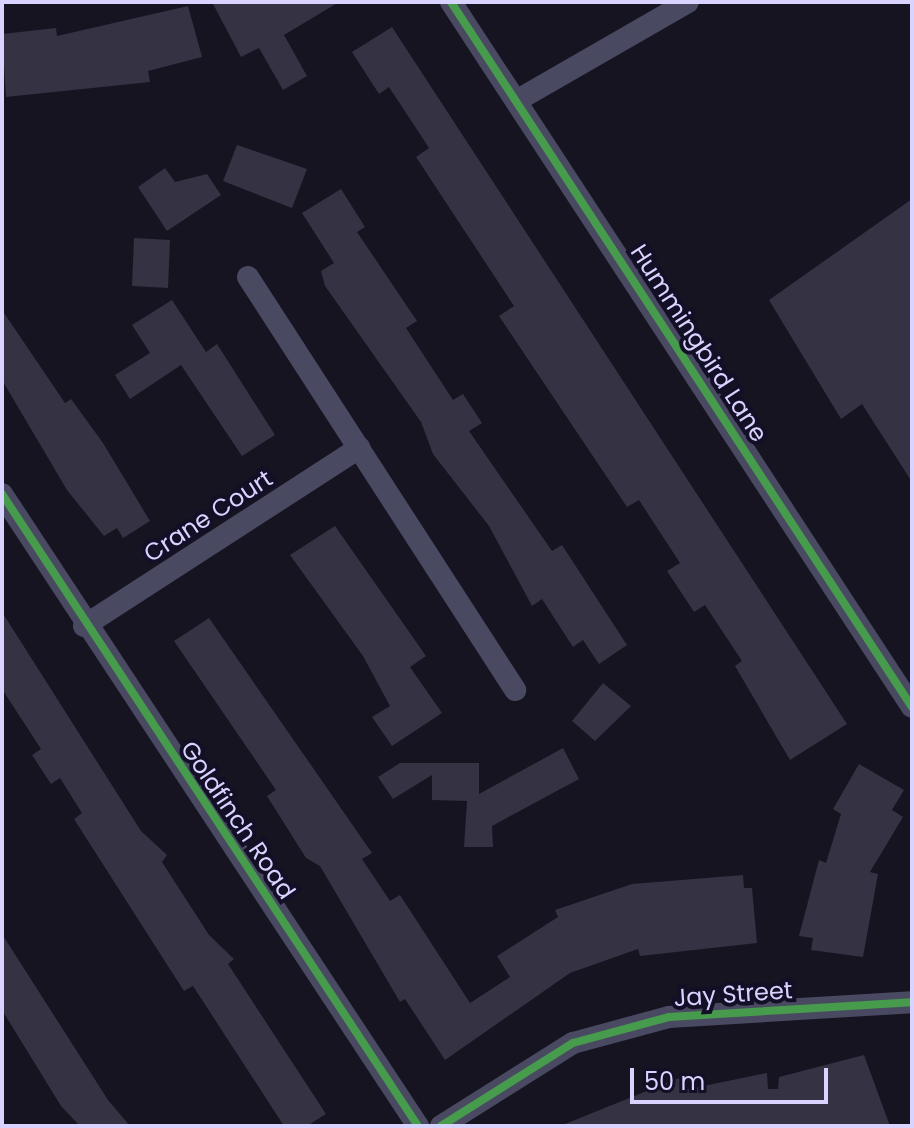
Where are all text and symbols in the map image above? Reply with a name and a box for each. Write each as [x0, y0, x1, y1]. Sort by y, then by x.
street label: Hummingbird Lane [624, 239, 774, 447]
street label: Crane Court [138, 464, 278, 568]
street label: Goldfinch Road [175, 736, 301, 904]
street label: Jay Street [673, 975, 793, 1013]
scale bar [634, 1052, 832, 1102]
text: 50 m [644, 1065, 705, 1098]

